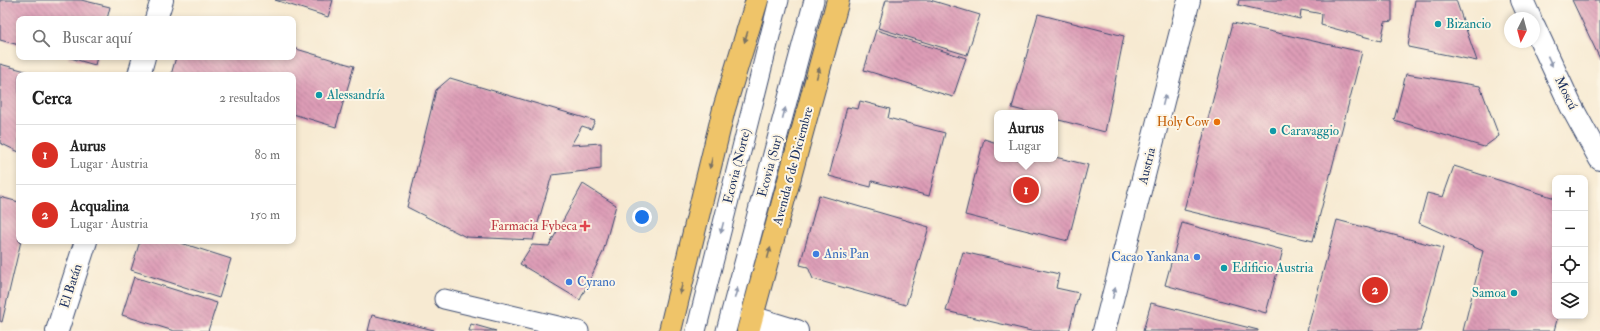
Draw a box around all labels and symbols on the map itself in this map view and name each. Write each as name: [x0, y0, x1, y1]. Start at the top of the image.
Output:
north arrow: [1504, 12, 1540, 48]
place label: Bizancio: [1446, 16, 1491, 32]
marker: Bizancio: [1433, 19, 1443, 29]
one-way arrow: [743, 32, 749, 44]
one-way arrow: [1547, 56, 1553, 67]
one-way arrow: [815, 67, 821, 79]
street label: Moscú: [1551, 74, 1581, 112]
place label: Alessandría: [326, 87, 386, 103]
marker: Alessandría: [314, 90, 324, 100]
one-way arrow: [1161, 93, 1167, 106]
street label: Avenida 6 de Diciembre: [769, 104, 817, 228]
one-way arrow: [781, 107, 787, 119]
place label: Holy Cow: [1157, 114, 1210, 131]
marker: Holy Cow: [1212, 117, 1222, 127]
place label: Caravaggio: [1281, 123, 1339, 139]
marker: Caravaggio: [1268, 126, 1278, 136]
street label: Ecovia (Norte): [720, 127, 754, 205]
street label: Ecovia (Sur): [754, 133, 786, 199]
street label: Austria: [1134, 145, 1159, 187]
one-way arrow: [708, 156, 714, 169]
pin: 1: [1013, 175, 1039, 205]
your location: [632, 207, 652, 227]
place label: Farmacia Fybeca: [491, 218, 578, 235]
marker: Farmacia Fybeca: [580, 221, 590, 231]
one-way arrow: [719, 222, 725, 234]
one-way arrow: [766, 246, 772, 258]
place label: Anis Pan: [823, 246, 869, 262]
marker: Anis Pan: [811, 249, 821, 259]
place label: Cacao Yankana: [1111, 249, 1190, 265]
marker: Cacao Yankana: [1192, 252, 1202, 262]
place label: Edificio Austria: [1232, 260, 1314, 276]
street label: El Batán: [56, 262, 86, 310]
marker: Edificio Austria: [1219, 263, 1229, 273]
place label: Cyrano: [577, 274, 615, 291]
pin: 2: [1362, 275, 1388, 305]
marker: Cyrano: [564, 277, 574, 287]
one-way arrow: [677, 283, 683, 295]
place label: Samoa: [1472, 285, 1507, 301]
one-way arrow: [733, 287, 739, 299]
one-way arrow: [1111, 287, 1117, 299]
marker: Samoa: [1509, 288, 1519, 298]

